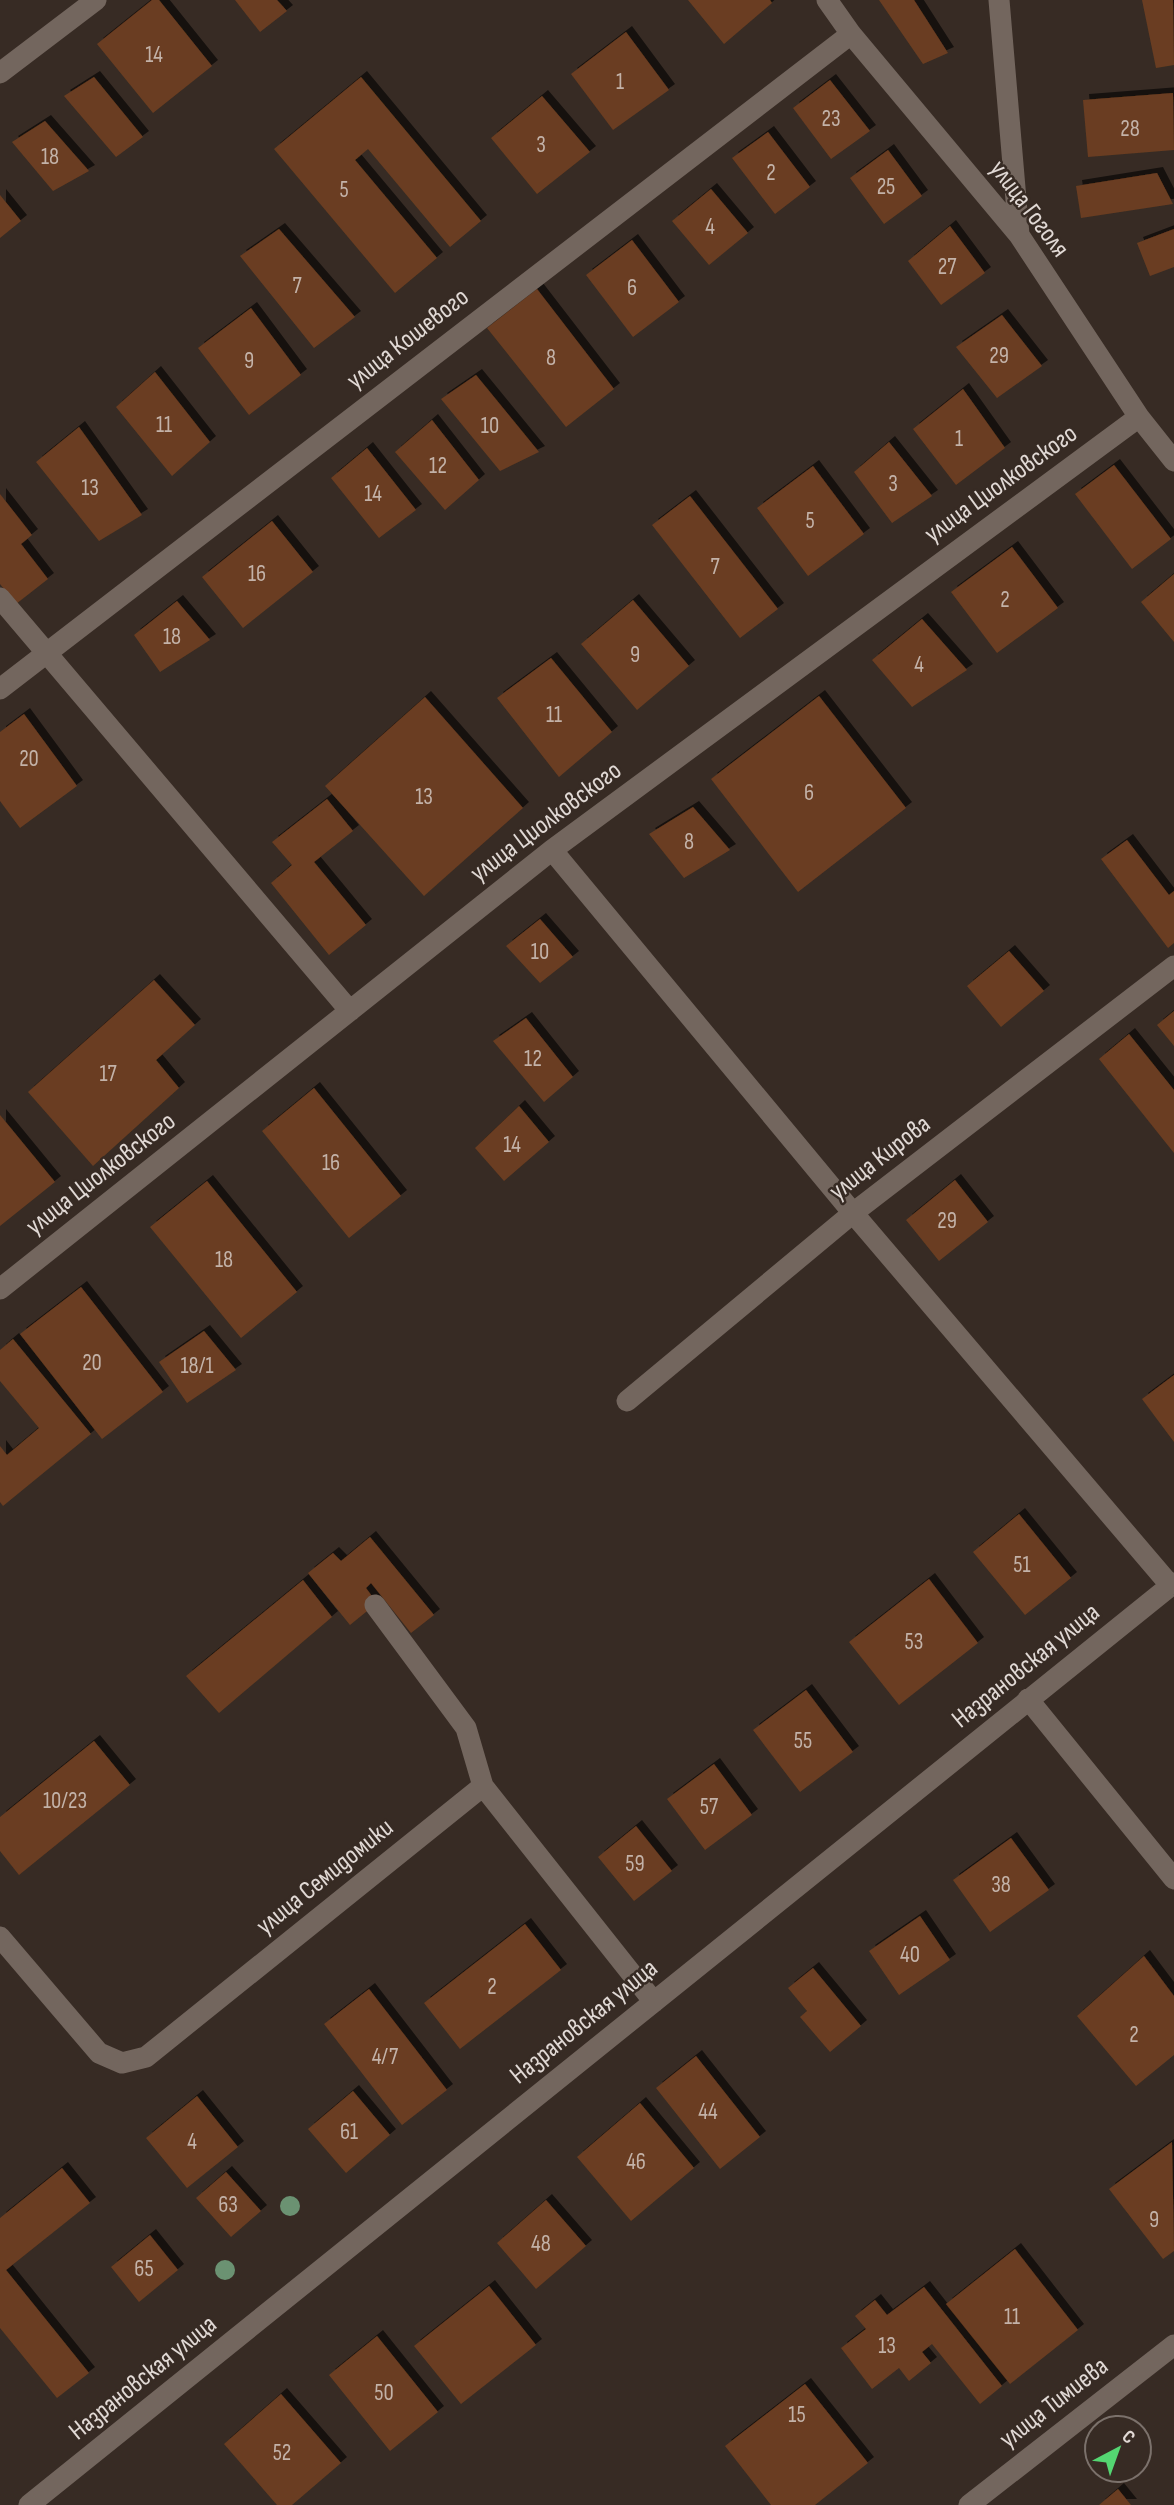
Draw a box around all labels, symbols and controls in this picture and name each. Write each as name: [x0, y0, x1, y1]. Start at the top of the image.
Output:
house number: 14: [145, 41, 163, 69]
house number: 1: [616, 68, 624, 96]
house number: 23: [821, 105, 841, 133]
house number: 28: [1120, 115, 1140, 143]
house number: 3: [536, 131, 546, 159]
house number: 18: [41, 143, 59, 171]
street label: улица Гоголя: [983, 154, 1075, 264]
house number: 2: [766, 159, 776, 187]
house number: 25: [877, 173, 895, 201]
house number: 5: [339, 176, 349, 204]
house number: 4: [705, 213, 715, 241]
house number: 27: [938, 253, 956, 281]
house number: 7: [292, 272, 302, 300]
house number: 6: [627, 274, 637, 302]
street label: улица Кошевого: [341, 282, 475, 396]
house number: 29: [989, 342, 1009, 370]
house number: 8: [546, 344, 556, 372]
house number: 9: [244, 347, 254, 375]
house number: 11: [156, 411, 172, 439]
house number: 10: [481, 412, 499, 440]
street label: улица Циолковского: [919, 418, 1083, 550]
house number: 1: [955, 425, 963, 453]
house number: 12: [429, 452, 447, 480]
house number: 3: [888, 470, 898, 498]
house number: 13: [81, 474, 99, 502]
house number: 14: [364, 480, 382, 508]
house number: 5: [805, 507, 815, 535]
house number: 7: [710, 553, 720, 581]
house number: 16: [248, 560, 266, 588]
house number: 2: [1000, 586, 1010, 614]
house number: 18: [163, 623, 181, 651]
house number: 9: [630, 641, 640, 669]
house number: 4: [914, 651, 924, 679]
house number: 11: [546, 701, 562, 729]
house number: 20: [19, 745, 39, 773]
street label: улица Циолковского: [464, 755, 628, 889]
house number: 6: [804, 779, 814, 807]
house number: 13: [415, 783, 433, 811]
house number: 8: [684, 828, 694, 856]
house number: 10: [531, 938, 549, 966]
house number: 12: [524, 1045, 542, 1073]
house number: 17: [99, 1060, 117, 1088]
street label: улица Циолковского: [20, 1106, 182, 1242]
street label: улица Кирова: [823, 1109, 937, 1207]
house number: 14: [503, 1131, 521, 1159]
house number: 16: [322, 1149, 340, 1177]
house number: 29: [937, 1207, 957, 1235]
house number: 18: [215, 1246, 233, 1274]
house number: 20: [82, 1349, 102, 1377]
house number: 18/1: [181, 1352, 213, 1380]
house number: 51: [1013, 1551, 1031, 1579]
street label: Назрановская улица: [946, 1597, 1106, 1735]
house number: 53: [905, 1628, 923, 1656]
house number: 55: [794, 1727, 812, 1755]
house number: 10/23: [43, 1787, 87, 1815]
house number: 57: [700, 1793, 718, 1821]
street label: улица Семидомики: [250, 1812, 400, 1942]
house number: 59: [625, 1850, 645, 1878]
house number: 38: [991, 1871, 1011, 1899]
house number: 40: [900, 1941, 920, 1969]
street label: Назрановская улица: [504, 1953, 664, 2091]
house number: 2: [487, 1973, 497, 2001]
house number: 2: [1129, 2021, 1139, 2049]
house number: 4/7: [372, 2043, 398, 2071]
house number: 44: [698, 2098, 718, 2126]
house number: 61: [340, 2118, 358, 2146]
house number: 4: [187, 2128, 197, 2156]
house number: 46: [626, 2148, 646, 2176]
house number: 63: [218, 2191, 238, 2219]
house number: 9: [1149, 2206, 1159, 2234]
house number: 48: [531, 2230, 551, 2258]
house number: 65: [134, 2255, 154, 2283]
house number: 11: [1004, 2303, 1020, 2331]
street label: Назрановская улица: [63, 2309, 223, 2447]
house number: 13: [878, 2332, 896, 2360]
street label: улица Тимиева: [994, 2351, 1114, 2455]
house number: 50: [374, 2379, 394, 2407]
house number: 15: [788, 2401, 806, 2429]
north arrow: [1083, 2414, 1153, 2484]
text: С: [1117, 2425, 1140, 2449]
house number: 52: [273, 2439, 291, 2467]

